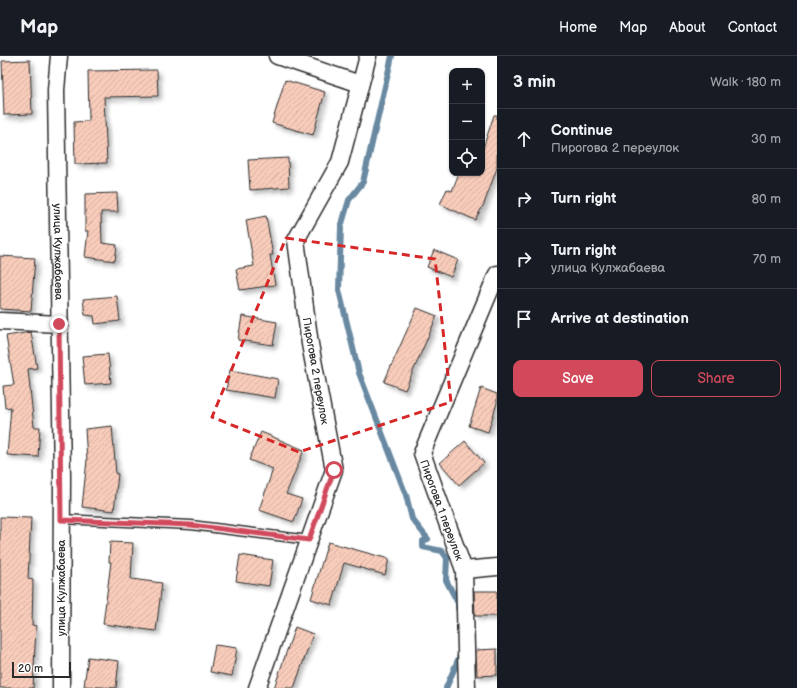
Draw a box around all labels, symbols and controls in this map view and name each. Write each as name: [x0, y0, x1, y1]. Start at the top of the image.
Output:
text: Map: [20, 16, 58, 39]
text: Home: [559, 19, 597, 36]
text: Map: [619, 19, 647, 36]
text: About: [669, 19, 706, 36]
text: Contact: [728, 19, 777, 36]
map controls: [449, 68, 485, 176]
button: +: [449, 68, 485, 104]
text: 3 min: [513, 72, 556, 92]
text: Walk · 180 m: [710, 74, 781, 90]
button: −: [449, 104, 485, 140]
text: Continue: [551, 121, 613, 140]
icon: ahead: [513, 128, 535, 150]
text: 30 m: [751, 131, 781, 147]
button: locate: [449, 140, 485, 176]
text: Пирогова 2 переулок: [551, 140, 679, 156]
icon: right: [513, 188, 535, 210]
text: Turn right: [551, 189, 616, 208]
text: 80 m: [752, 191, 781, 207]
street label: улица Кулжабаева: [51, 203, 65, 301]
text: Turn right: [551, 241, 616, 260]
icon: right: [513, 248, 535, 270]
text: 70 m: [753, 251, 781, 267]
text: улица Кулжабаева: [551, 260, 665, 276]
icon: arrive: [513, 308, 535, 330]
text: Arrive at destination: [551, 309, 689, 328]
route end: [50, 315, 68, 333]
street label: Пирогова 2 переулок: [300, 317, 331, 426]
button: Save: [513, 360, 643, 397]
button: Share: [651, 360, 781, 397]
street label: Пирогова 1 переулок: [417, 458, 466, 562]
route start: [325, 461, 343, 479]
street label: улица Кулжабаева: [55, 539, 68, 636]
scale bar: [12, 660, 71, 679]
text: 20 m: [18, 662, 43, 675]

